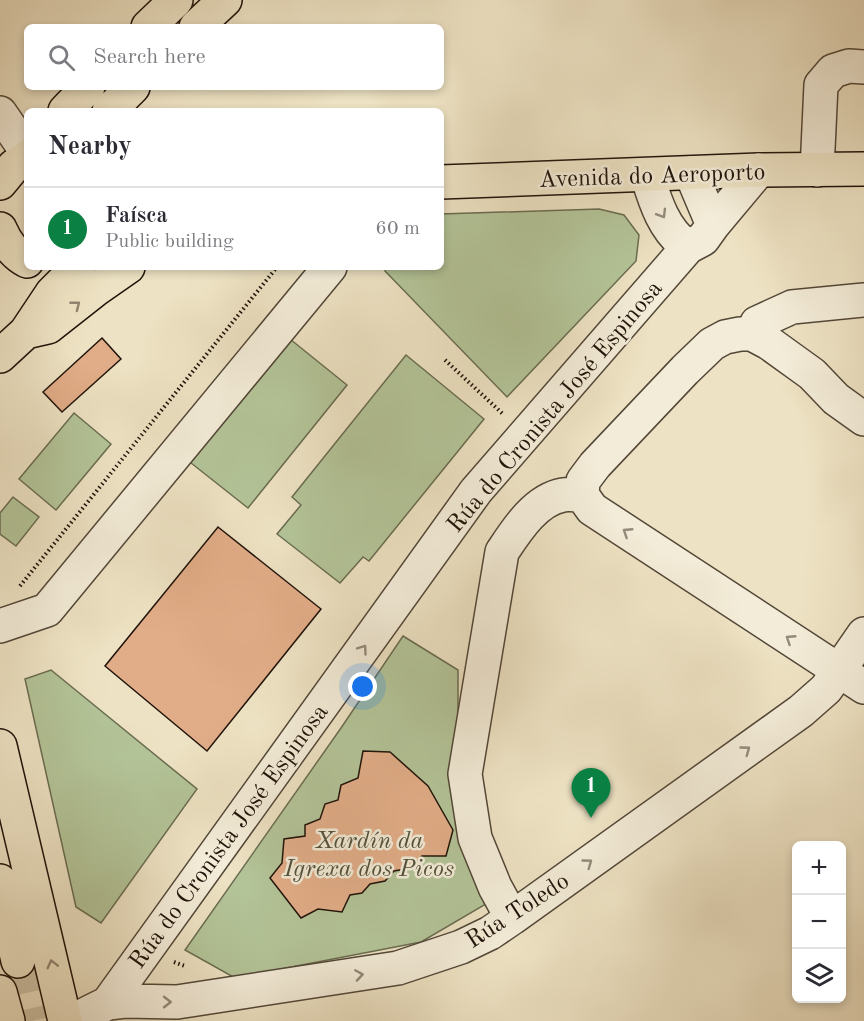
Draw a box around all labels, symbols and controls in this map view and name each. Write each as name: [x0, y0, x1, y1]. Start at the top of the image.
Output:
search box: [24, 24, 444, 90]
icon: search: [45, 41, 78, 74]
text: Search here: [93, 46, 206, 68]
text: Nearby: [48, 134, 132, 160]
street label: Avenida do Aeroporto: [538, 161, 766, 193]
text: Faísca: [105, 205, 168, 227]
one-way arrow: [655, 208, 666, 218]
text: 1: [62, 219, 73, 239]
text: 60 m: [375, 219, 420, 239]
text: Public building: [105, 232, 234, 252]
street label: Rúa do Cronista José Espinosa: [443, 277, 668, 538]
one-way arrow: [69, 301, 80, 312]
one-way arrow: [623, 528, 633, 540]
one-way arrow: [786, 635, 797, 646]
one-way arrow: [356, 644, 367, 655]
your location: [348, 672, 377, 701]
street label: Rúa do Cronista José Espinosa: [126, 700, 334, 974]
one-way arrow: [740, 746, 751, 757]
pin: 1: [572, 768, 610, 818]
park label: Xardín da Igrexa dos Picos: [283, 830, 454, 882]
map controls: [792, 841, 846, 1003]
button: +: [792, 841, 846, 895]
one-way arrow: [581, 860, 592, 871]
street label: Rúa Toledo: [462, 869, 574, 954]
button: −: [792, 895, 846, 949]
button: layers: [792, 949, 846, 1003]
one-way arrow: [47, 959, 60, 969]
one-way arrow: [355, 969, 364, 981]
one-way arrow: [162, 996, 171, 1008]

